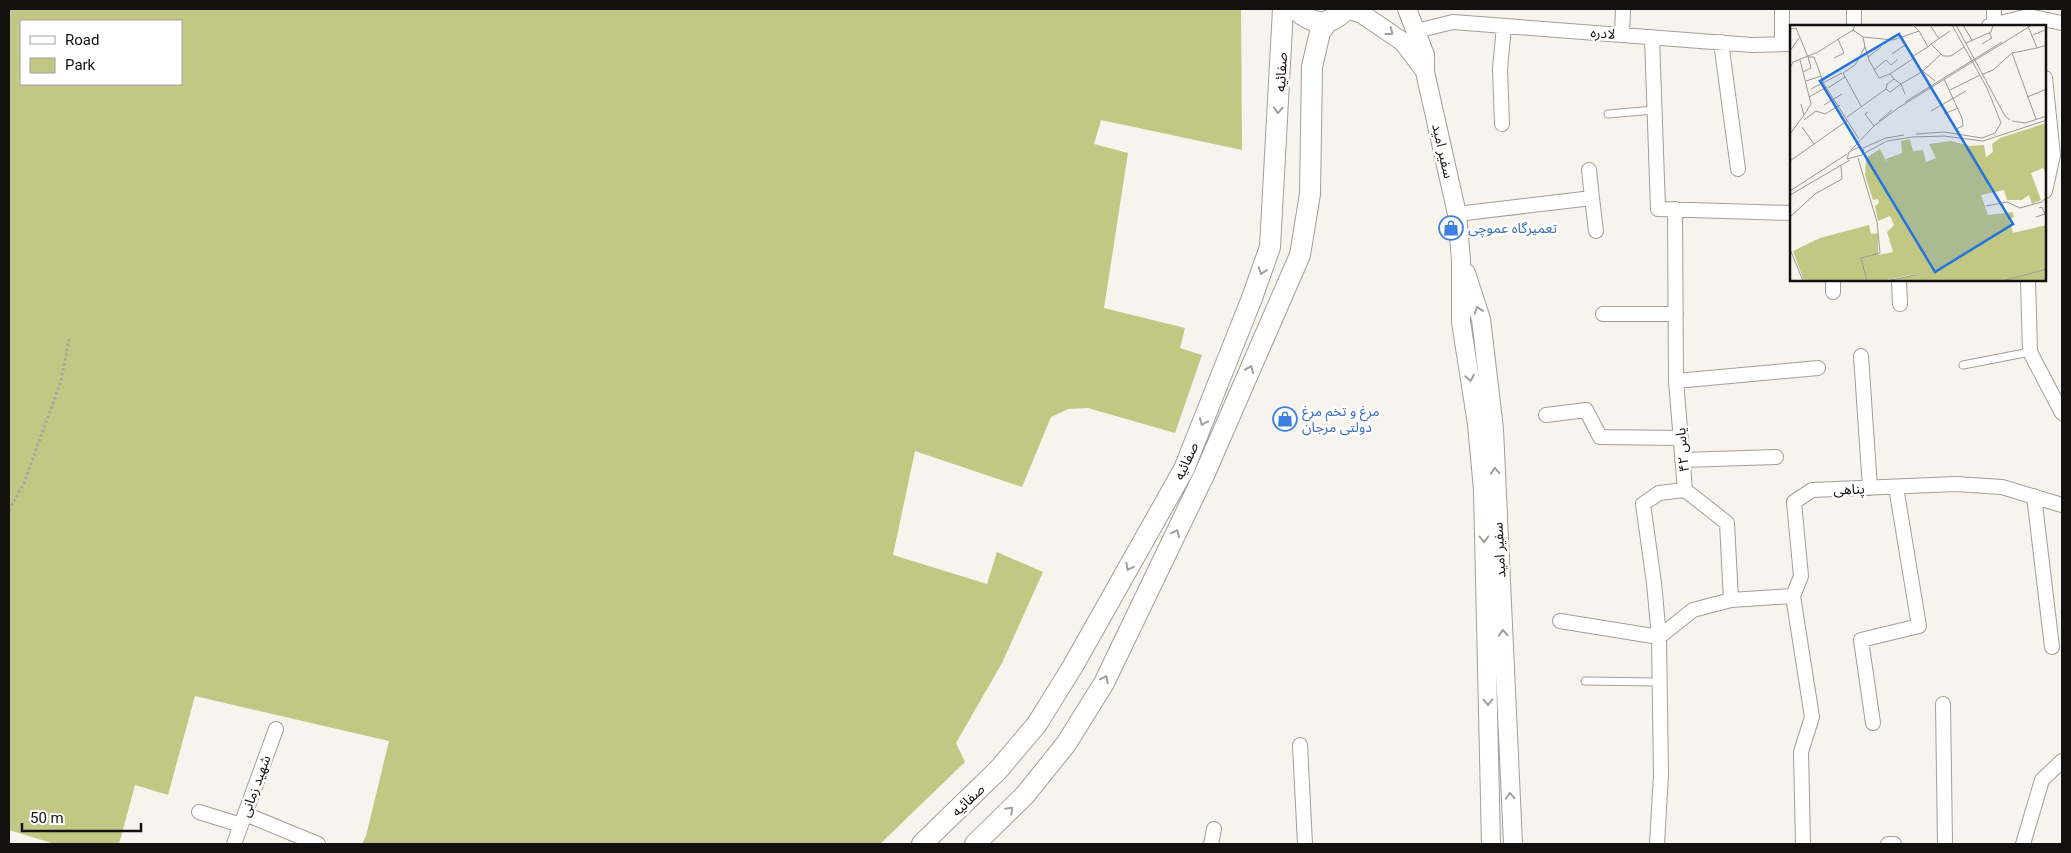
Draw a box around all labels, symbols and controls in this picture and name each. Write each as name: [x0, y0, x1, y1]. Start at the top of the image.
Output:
legend: [20, 20, 182, 85]
street label: لادره: [1590, 24, 1616, 43]
inset map: [1790, 25, 2046, 281]
one-way arrow: [1384, 26, 1394, 35]
text: Road: [65, 31, 99, 49]
street label: صفائیه: [1272, 52, 1290, 92]
text: Park: [65, 56, 96, 74]
one-way arrow: [1273, 106, 1284, 114]
street label: سفیر امید: [1428, 122, 1457, 180]
shop icon: تعمیرگاه عموچی: [1438, 215, 1464, 241]
place label: تعمیرگاه عموچی: [1468, 220, 1557, 238]
one-way arrow: [1258, 266, 1268, 274]
one-way arrow: [1474, 306, 1484, 314]
one-way arrow: [1244, 365, 1255, 374]
one-way arrow: [1464, 373, 1474, 382]
place label: مرغ و تخم مرغ دولتی مرجان: [1302, 403, 1380, 436]
shop icon: مرغ و تخم مرغ دولتی مرجان: [1272, 406, 1298, 432]
one-way arrow: [1199, 417, 1209, 426]
street label: یاس ۴۲: [1672, 427, 1693, 473]
street label: صفائیه: [1171, 439, 1202, 482]
one-way arrow: [1490, 467, 1501, 475]
street label: پناهی: [1833, 480, 1865, 500]
street label: سفیر امید: [1490, 522, 1509, 578]
one-way arrow: [1170, 529, 1180, 538]
one-way arrow: [1479, 536, 1489, 544]
one-way arrow: [1126, 561, 1136, 570]
one-way arrow: [1498, 629, 1508, 636]
one-way arrow: [1099, 675, 1110, 684]
one-way arrow: [1482, 698, 1493, 706]
street label: شهید زمانی: [236, 753, 274, 819]
street label: صفائیه: [948, 780, 988, 820]
one-way arrow: [1505, 791, 1516, 799]
scale bar: [22, 800, 141, 832]
one-way arrow: [1004, 806, 1013, 815]
text: 50 m: [30, 809, 64, 827]

